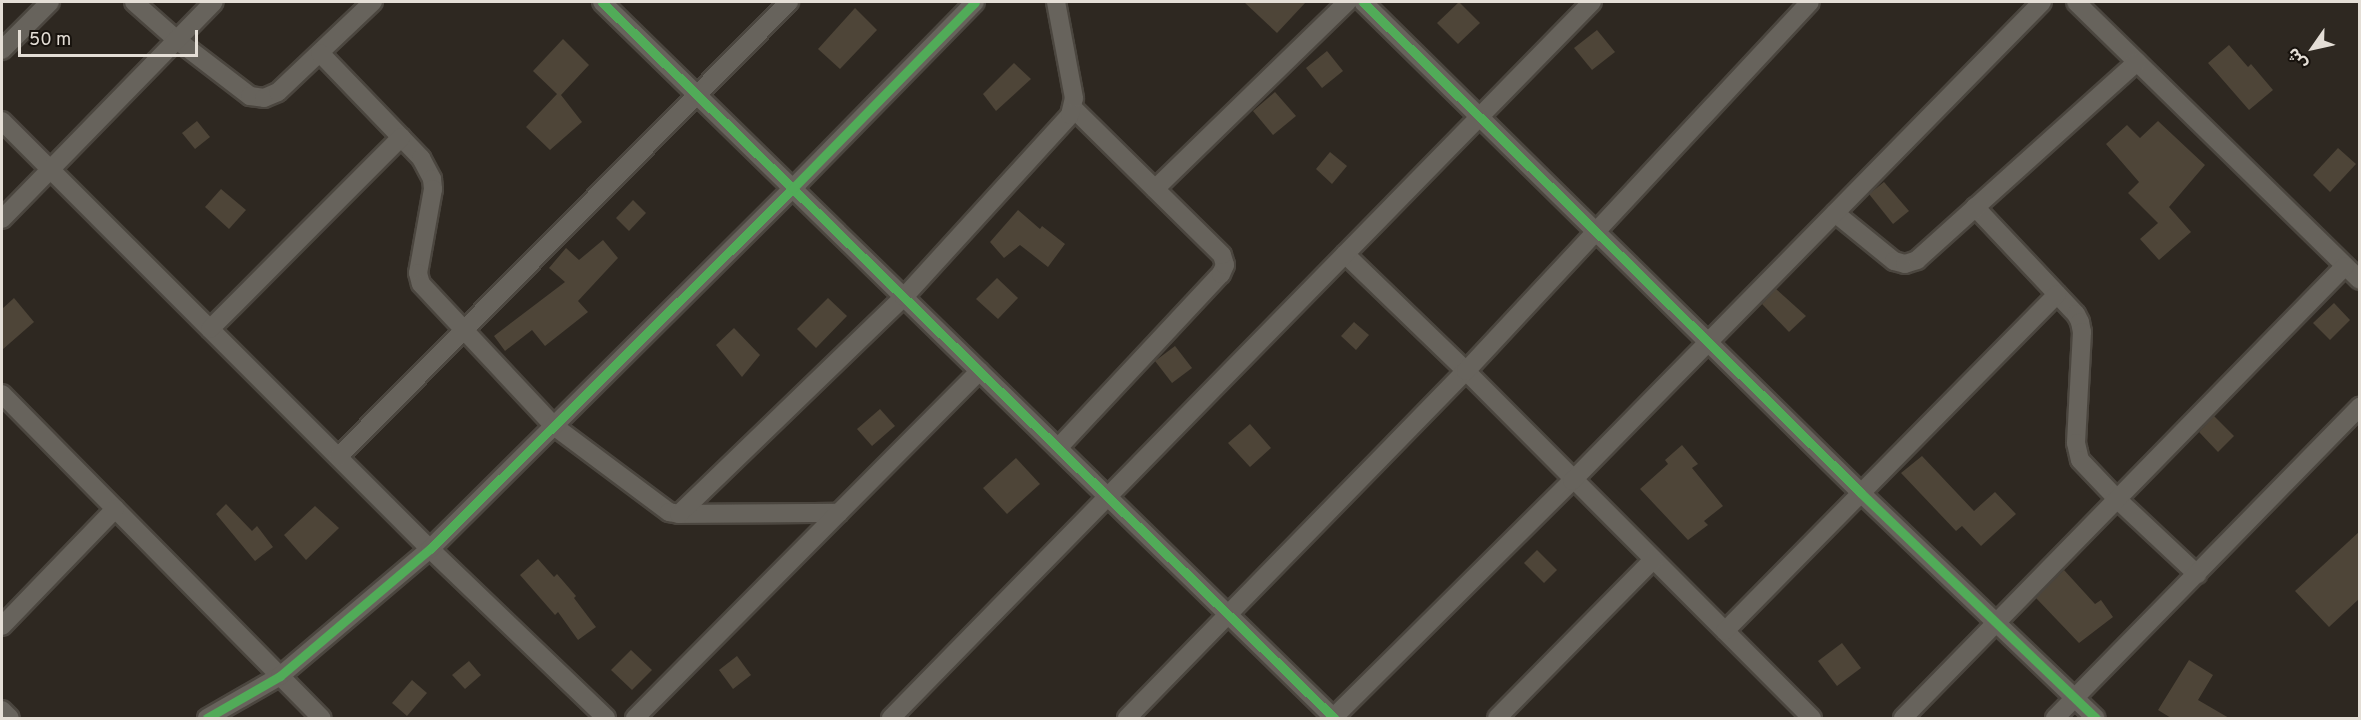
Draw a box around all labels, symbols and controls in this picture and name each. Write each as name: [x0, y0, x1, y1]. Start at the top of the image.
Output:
scale bar: [21, 18, 201, 56]
north arrow: [2283, 18, 2343, 78]
text: 50 m: [29, 29, 71, 52]
text: ش: [2284, 43, 2313, 73]

